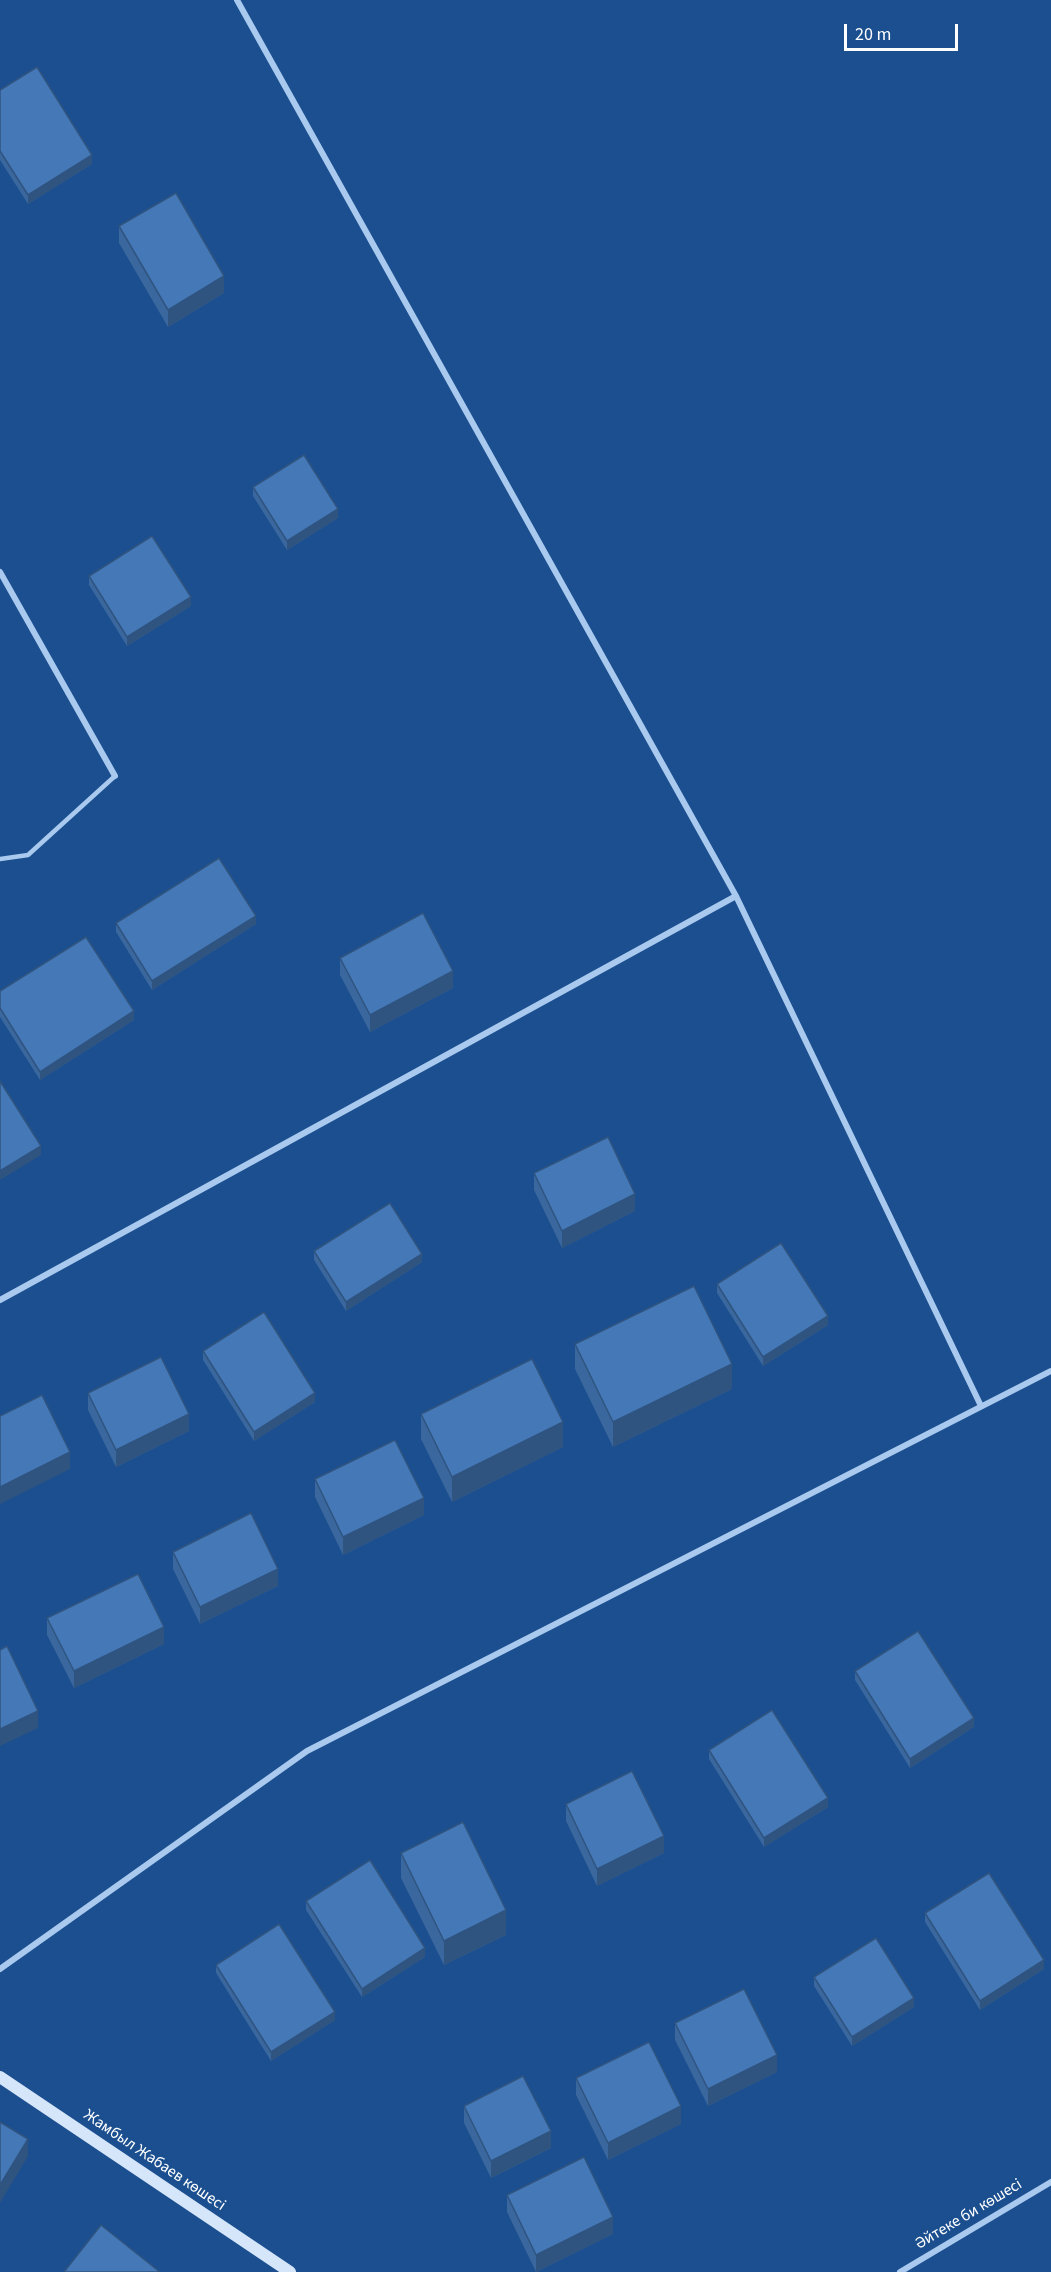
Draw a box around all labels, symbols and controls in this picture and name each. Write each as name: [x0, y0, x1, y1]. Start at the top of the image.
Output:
scale bar: [847, 12, 961, 50]
text: 20 m: [855, 22, 891, 47]
street label: Жамбыл Жабаев көшесі: [79, 2106, 229, 2216]
street label: Әйтеке би көшесі: [912, 2175, 1026, 2255]

